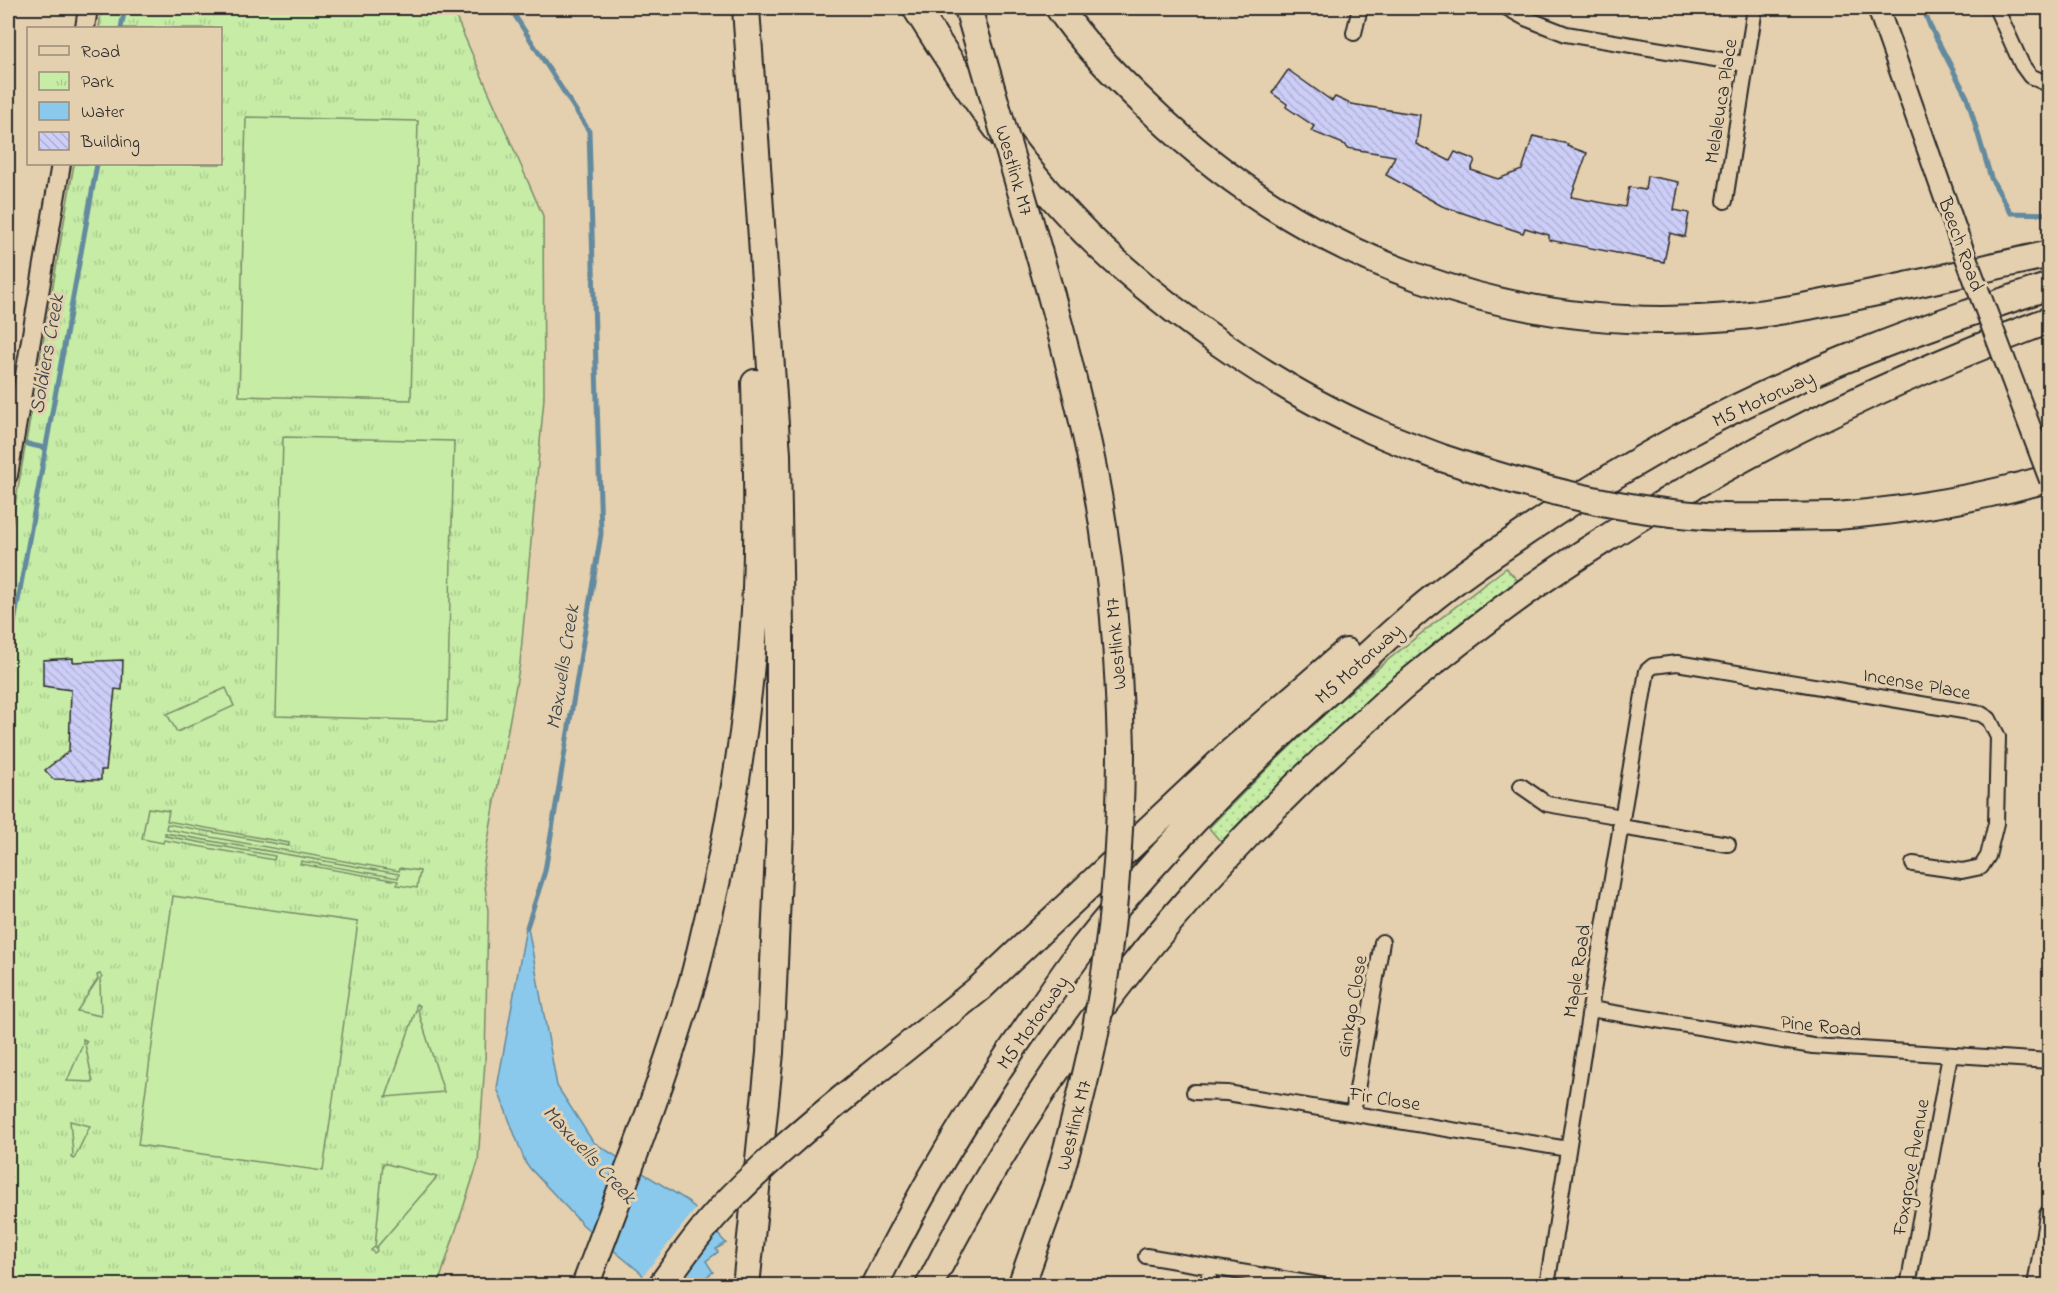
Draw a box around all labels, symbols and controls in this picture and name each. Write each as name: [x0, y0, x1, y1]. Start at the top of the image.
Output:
legend: [27, 27, 222, 165]
street label: Melaleuca Place: [1698, 37, 1747, 166]
text: Road: [81, 40, 120, 66]
text: Park: [81, 70, 114, 96]
text: Water: [81, 100, 125, 126]
street label: Westlink M7: [986, 122, 1039, 219]
text: Building: [80, 130, 140, 157]
street label: Beech Road: [1929, 193, 1990, 296]
water label: Soldiers Creek: [23, 291, 73, 416]
street label: M5 Motorway: [1708, 364, 1820, 437]
street label: Westlink M7: [1099, 597, 1136, 691]
water label: Maxwells Creek: [539, 602, 589, 732]
street label: M5 Motorway: [1309, 617, 1410, 712]
street label: Incense Place: [1860, 662, 1973, 709]
street label: Maple Road: [1557, 923, 1600, 1020]
street label: Ginkgo Close: [1330, 953, 1378, 1060]
street label: M5 Motorway: [991, 970, 1077, 1077]
street label: Pine Road: [1779, 1009, 1863, 1046]
street label: Westlink M7: [1050, 1077, 1101, 1174]
street label: Fir Close: [1346, 1080, 1422, 1120]
street label: Foxgrove Avenue: [1886, 1097, 1940, 1239]
water label: Maxwells Creek: [535, 1099, 643, 1212]

